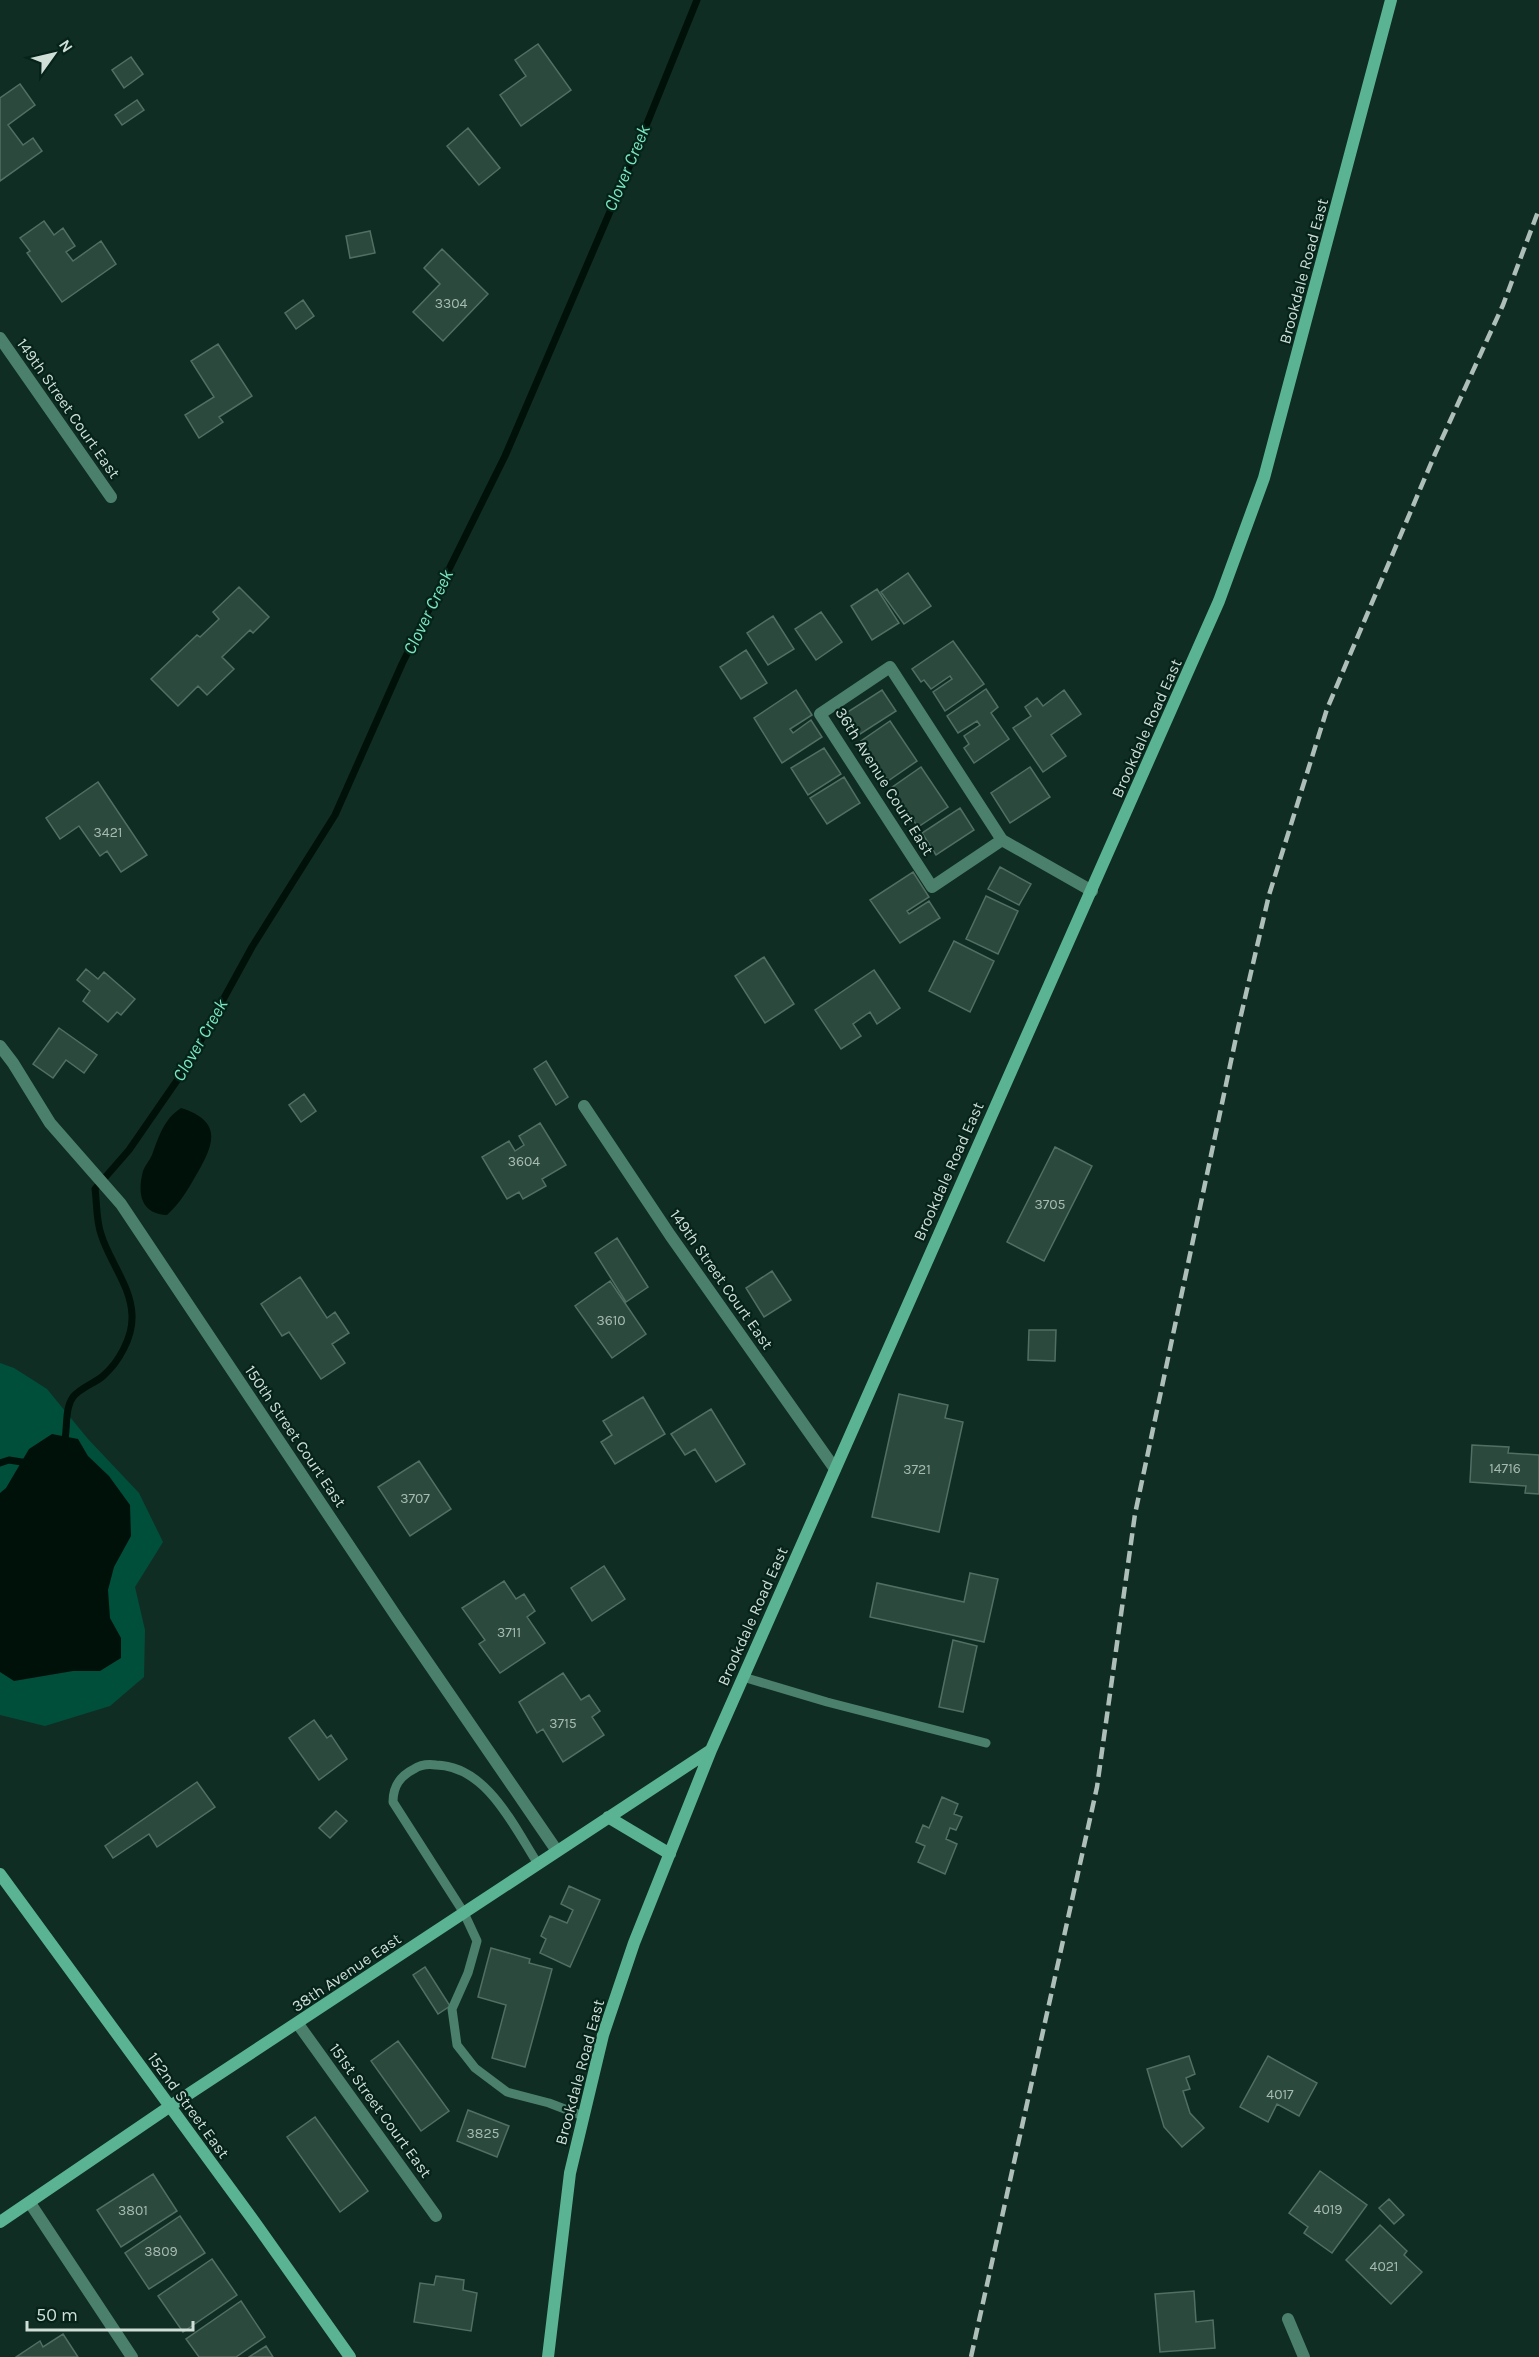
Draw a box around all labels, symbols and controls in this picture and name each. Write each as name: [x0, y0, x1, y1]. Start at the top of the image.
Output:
north arrow: [24, 24, 84, 84]
text: N: [55, 36, 77, 56]
water label: Clover Creek: [599, 121, 655, 215]
street label: Brookdale Road East: [1275, 196, 1332, 346]
house number: 3304: [435, 295, 468, 312]
street label: 149th Street Court East: [13, 335, 124, 482]
water label: Clover Creek: [398, 565, 458, 658]
street label: Brookdale Road East: [1107, 656, 1186, 801]
street label: 36th Avenue Court East: [831, 704, 938, 859]
house number: 3421: [94, 824, 122, 841]
water label: Clover Creek: [168, 994, 233, 1085]
street label: Brookdale Road East: [909, 1099, 988, 1244]
house number: 3604: [508, 1153, 540, 1170]
house number: 3705: [1034, 1196, 1066, 1213]
street label: 149th Street Court East: [666, 1206, 777, 1353]
house number: 3610: [596, 1312, 626, 1329]
street label: 150th Street Court East: [241, 1362, 350, 1511]
house number: 14716: [1489, 1460, 1521, 1477]
house number: 3721: [903, 1461, 931, 1478]
house number: 3707: [400, 1490, 430, 1507]
street label: Brookdale Road East: [713, 1544, 792, 1689]
house number: 3711: [497, 1624, 521, 1641]
house number: 3715: [549, 1715, 577, 1732]
street label: 38th Avenue East: [288, 1929, 404, 2016]
street label: Brookdale Road East: [551, 1997, 608, 2147]
street label: 151st Street Court East: [325, 2039, 436, 2181]
street label: 152nd Street East: [144, 2049, 233, 2162]
house number: 4017: [1266, 2086, 1294, 2103]
house number: 3825: [467, 2125, 500, 2142]
house number: 4019: [1314, 2201, 1342, 2218]
house number: 3801: [118, 2202, 148, 2219]
house number: 3809: [144, 2243, 178, 2260]
house number: 4021: [1370, 2258, 1398, 2275]
scale bar: [27, 2294, 194, 2332]
text: 50 m: [36, 2304, 78, 2326]

